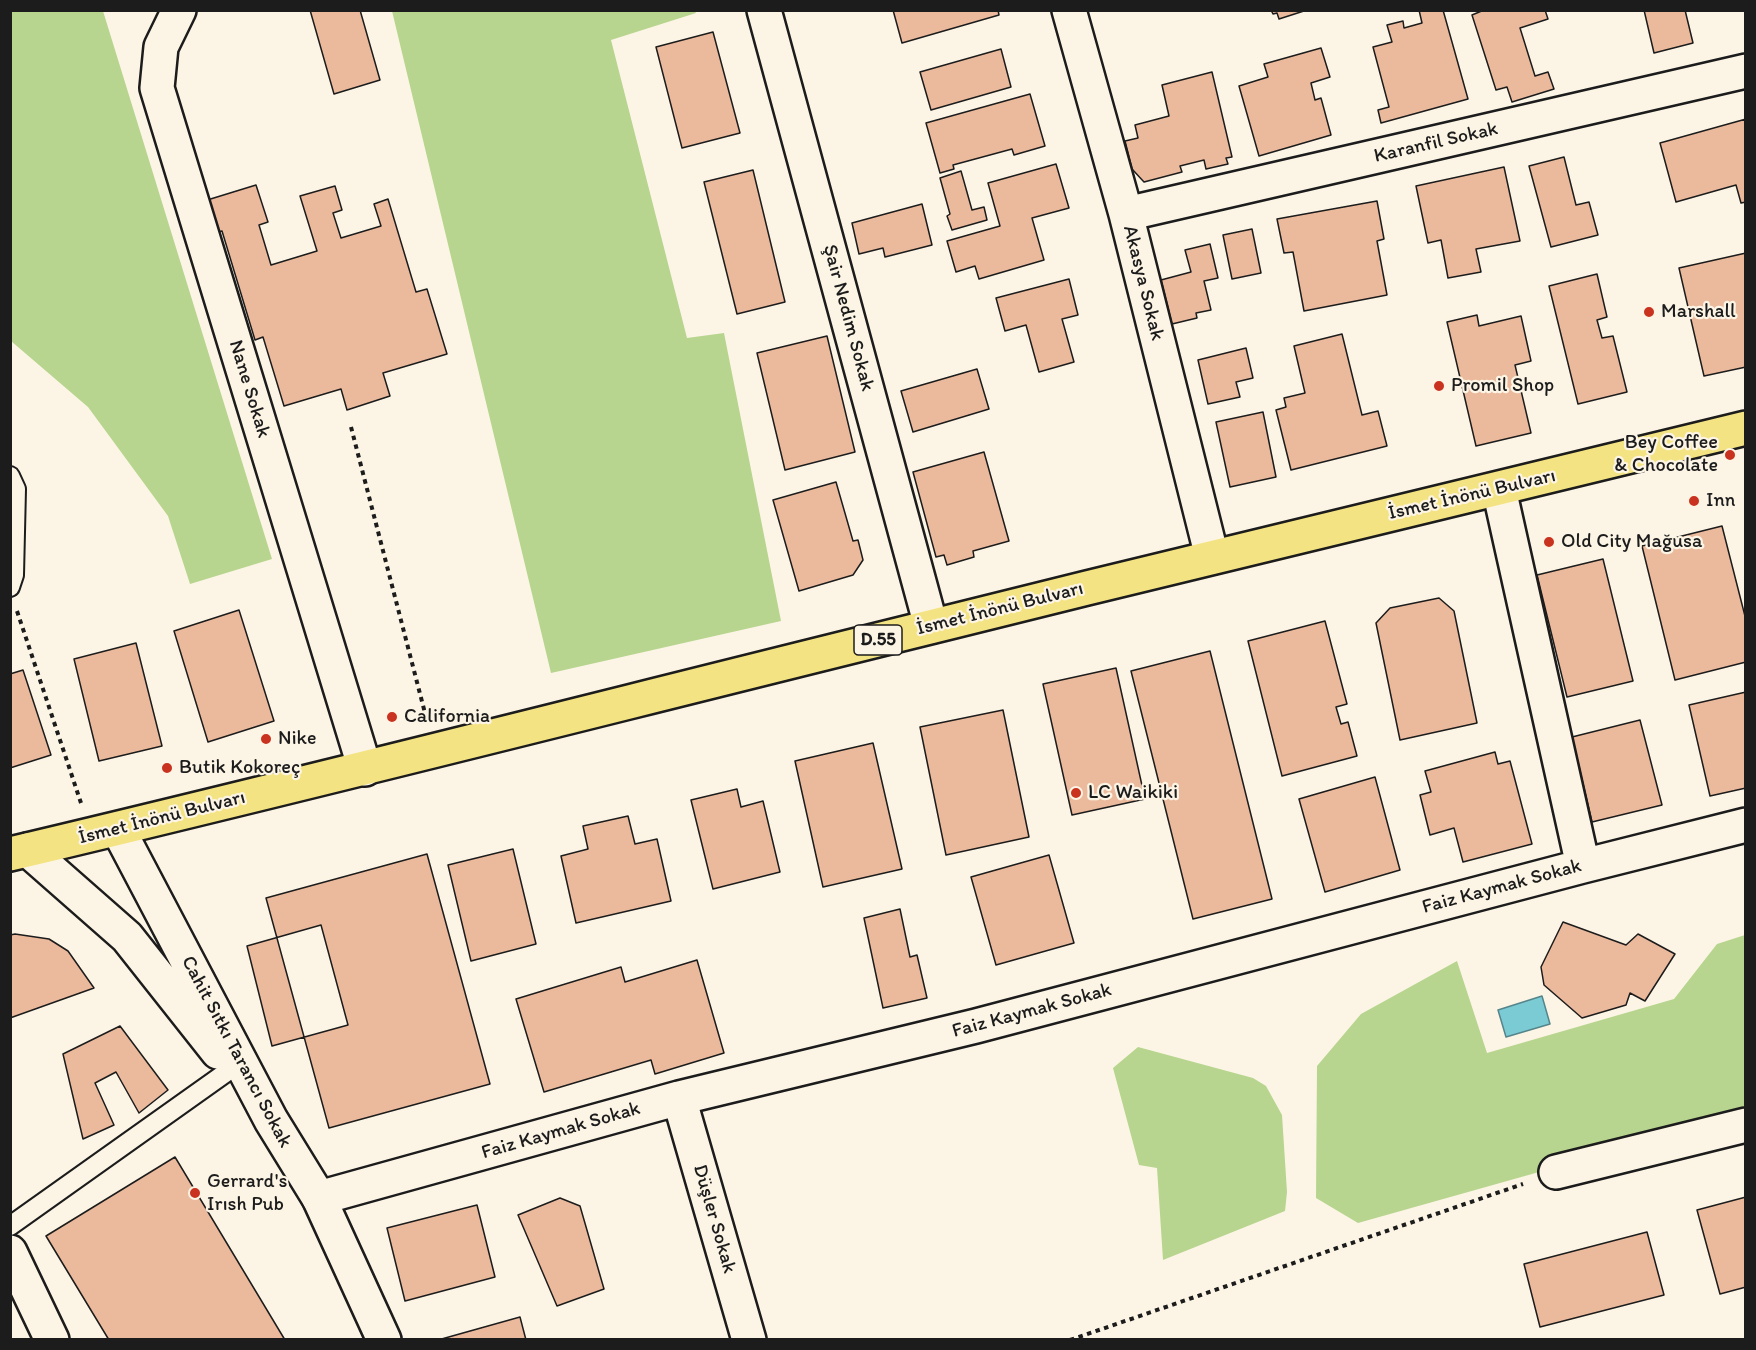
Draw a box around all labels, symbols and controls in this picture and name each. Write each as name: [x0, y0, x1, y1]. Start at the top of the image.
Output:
street label: Karanfil Sokak: [1372, 117, 1500, 169]
street label: Akasya Sokak: [1117, 223, 1169, 343]
street label: Şair Nedim Sokak: [817, 242, 879, 394]
place label: Marshall: [1661, 300, 1736, 324]
marker: Marshall: [1642, 305, 1656, 319]
street label: Nane Sokak: [223, 337, 275, 441]
place label: Promil Shop: [1451, 374, 1554, 398]
marker: Promil Shop: [1432, 379, 1446, 393]
place label: Bey Coffee & Chocolate: [1614, 431, 1718, 478]
marker: Bey Coffee & Chocolate: [1723, 448, 1737, 462]
street label: İsmet İnönü Bulvarı: [1386, 464, 1558, 526]
place label: Inn: [1706, 489, 1735, 513]
marker: Inn: [1687, 494, 1701, 508]
place label: Old City Mağusa: [1561, 530, 1702, 554]
marker: Old City Mağusa: [1542, 535, 1556, 549]
street label: İsmet İnönü Bulvarı: [914, 577, 1086, 641]
road number: D.55: [854, 625, 902, 655]
place label: California: [404, 705, 490, 729]
marker: California: [385, 710, 399, 724]
place label: Nike: [278, 727, 316, 751]
marker: Nike: [259, 732, 273, 746]
place label: Butik Kokoreç: [179, 756, 300, 780]
marker: Butik Kokoreç: [160, 761, 174, 775]
place label: LC Waikiki: [1088, 781, 1178, 805]
street label: İsmet İnönü Bulvarı: [76, 786, 248, 850]
marker: LC Waikiki: [1069, 786, 1083, 800]
street label: Faiz Kaymak Sokak: [1420, 854, 1584, 920]
street label: Cahit Sıtkı Tarancı Sokak: [175, 952, 297, 1152]
street label: Faiz Kaymak Sokak: [950, 978, 1114, 1044]
street label: Faiz Kaymak Sokak: [479, 1097, 643, 1165]
street label: Düşler Sokak: [687, 1162, 741, 1276]
place label: Gerrard's Irısh Pub: [207, 1170, 287, 1217]
marker: Gerrard's Irısh Pub: [188, 1186, 202, 1200]

